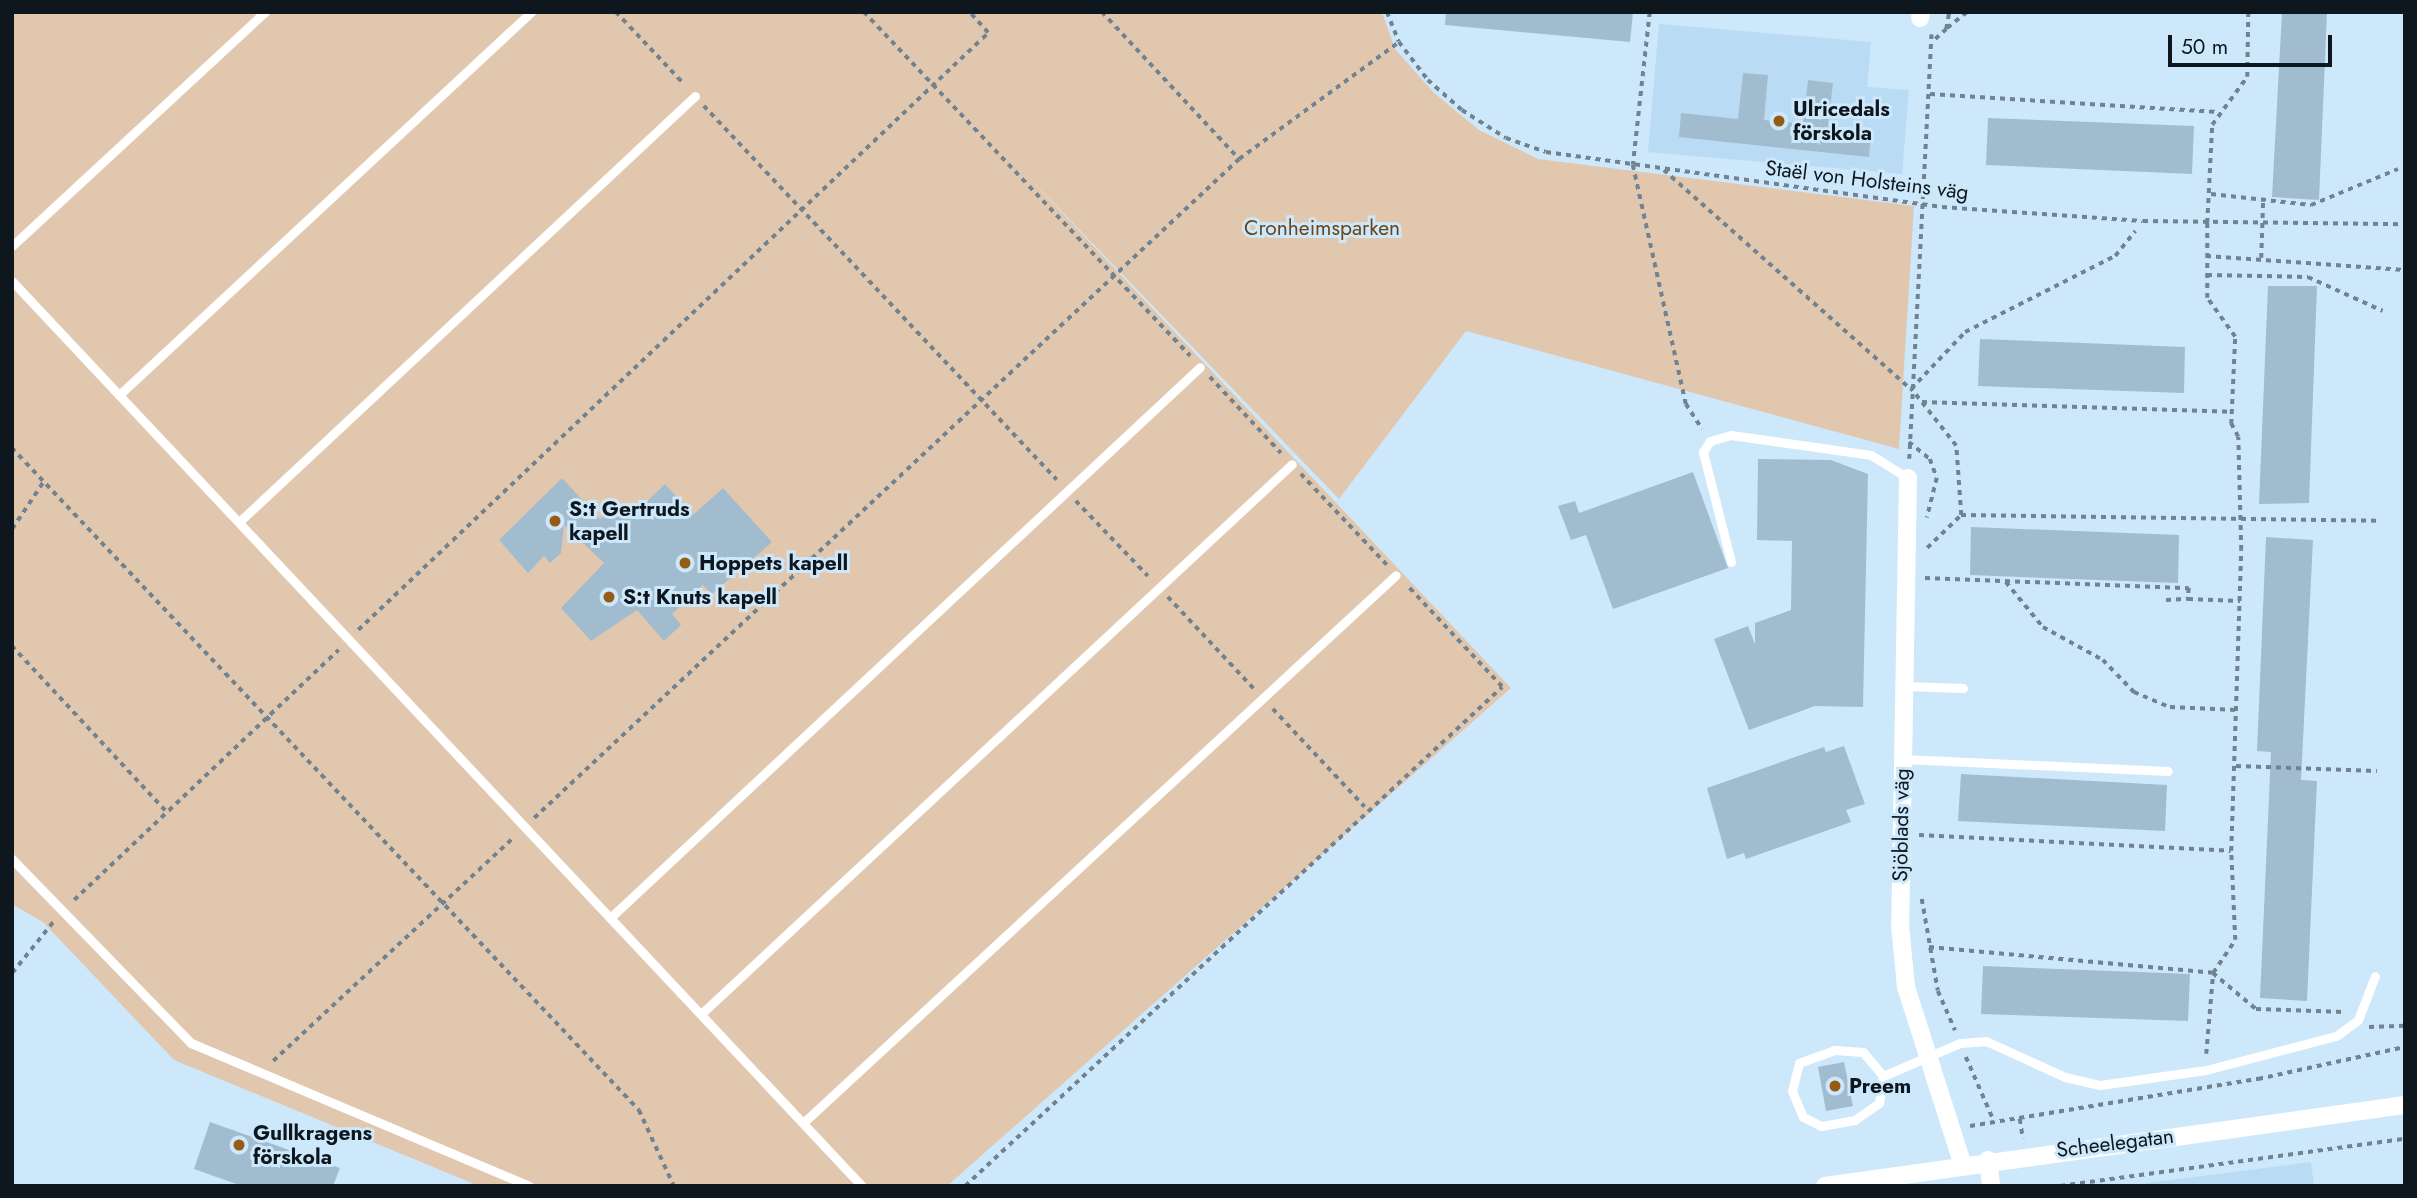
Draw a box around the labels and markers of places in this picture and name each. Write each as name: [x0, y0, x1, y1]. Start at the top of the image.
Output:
place label: Ulricedals förskola: [1793, 96, 1890, 146]
marker: Ulricedals förskola: [1771, 113, 1787, 129]
place label: S:t Gertruds kapell: [569, 496, 690, 546]
marker: S:t Gertruds kapell: [547, 513, 563, 529]
place label: Hoppets kapell: [699, 550, 848, 576]
marker: Hoppets kapell: [677, 555, 693, 571]
place label: S:t Knuts kapell: [623, 584, 777, 610]
marker: S:t Knuts kapell: [601, 589, 617, 605]
place label: Preem: [1849, 1073, 1911, 1099]
marker: Preem: [1827, 1078, 1843, 1094]
place label: Gullkragens förskola: [253, 1120, 372, 1170]
marker: Gullkragens förskola: [231, 1137, 247, 1153]

